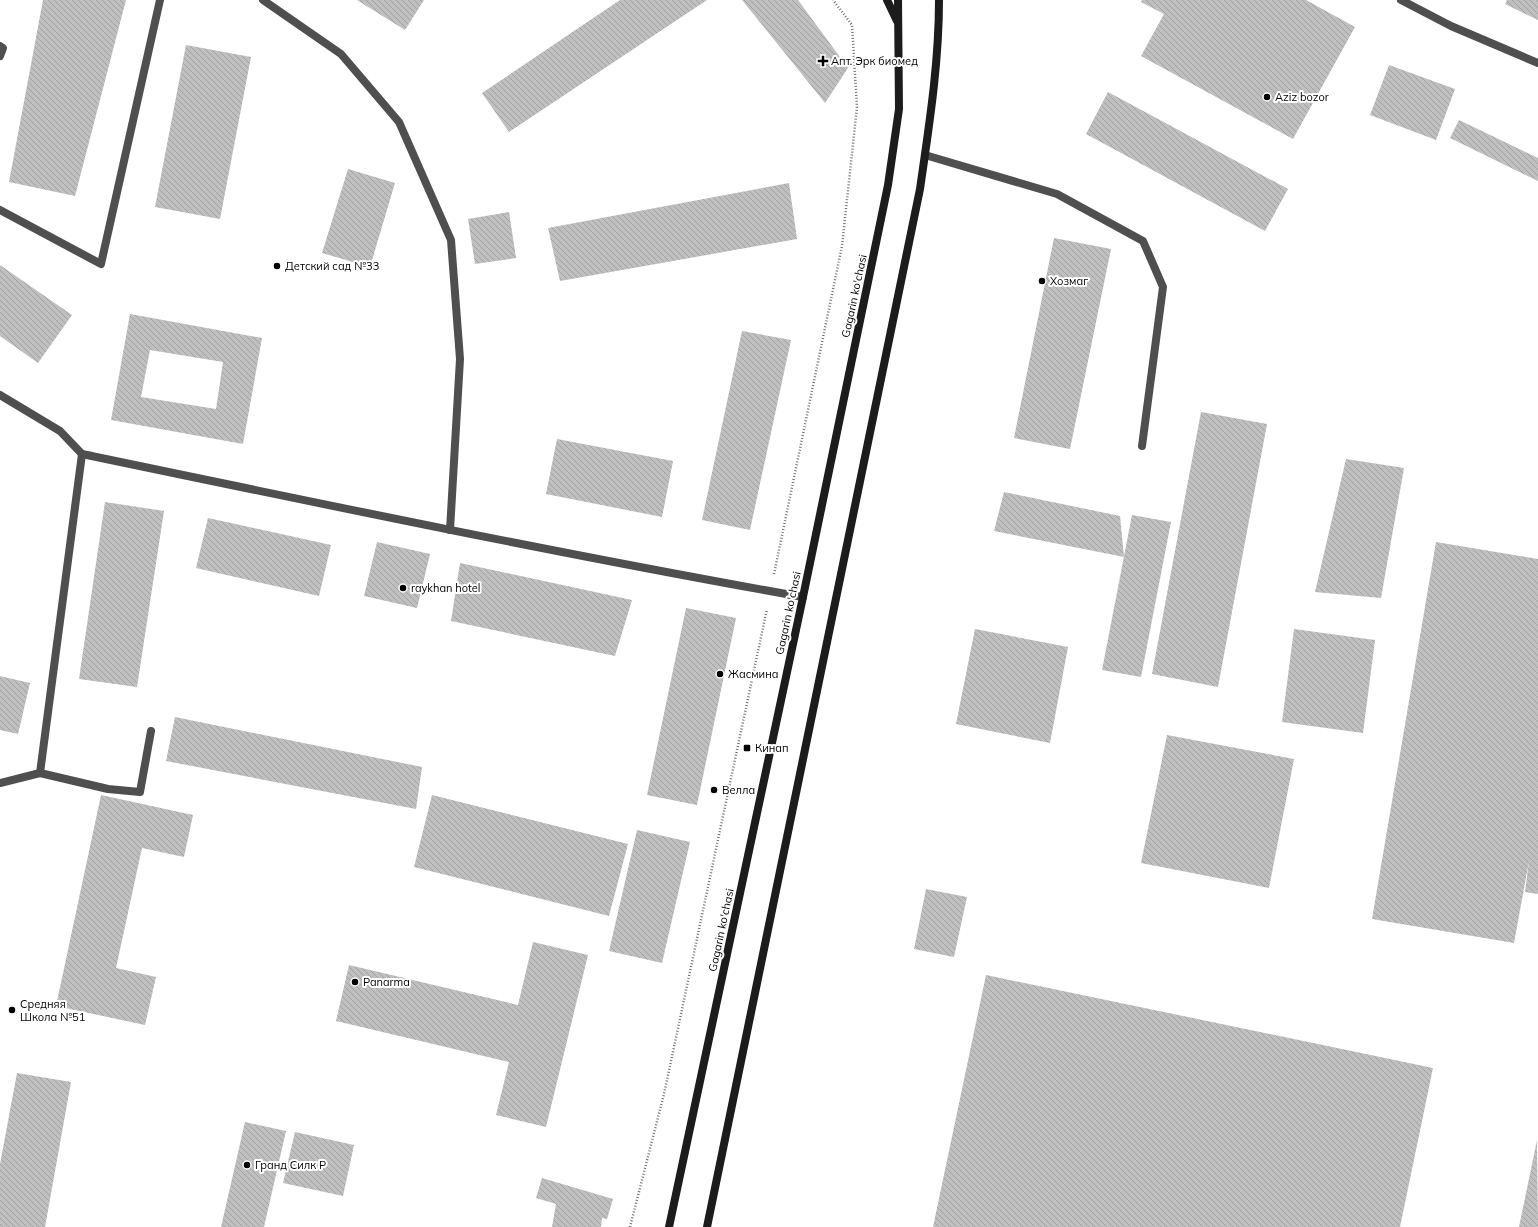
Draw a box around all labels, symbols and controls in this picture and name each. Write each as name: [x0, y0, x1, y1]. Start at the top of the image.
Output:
place label: Апт. Эрк биомед: [831, 54, 918, 68]
marker: Апт. Эрк биомед: [818, 56, 828, 66]
place label: Aziz bozor: [1275, 90, 1329, 104]
marker: Aziz bozor: [1262, 92, 1272, 102]
street label: Gagarin ko'chasi: [838, 253, 870, 339]
place label: Детский сад №33: [285, 259, 379, 273]
marker: Детский сад №33: [272, 261, 282, 271]
place label: Хозмаг: [1050, 274, 1088, 288]
marker: Хозмаг: [1037, 276, 1047, 286]
street label: Gagarin ko'chasi: [772, 570, 804, 656]
place label: raykhan hotel: [411, 581, 480, 595]
marker: raykhan hotel: [398, 583, 408, 593]
place label: Жасмина: [728, 667, 778, 681]
marker: Жасмина: [715, 669, 725, 679]
place label: Кинап: [755, 741, 789, 755]
marker: Кинап: [742, 743, 752, 753]
place label: Велла: [722, 783, 755, 797]
marker: Велла: [709, 785, 719, 795]
street label: Gagarin ko'chasi: [705, 887, 737, 973]
place label: Panarma: [363, 975, 410, 989]
marker: Panarma: [350, 977, 360, 987]
place label: Средняя Школа №51: [20, 997, 85, 1024]
marker: Средняя Школа №51: [7, 1005, 17, 1015]
place label: Гранд Силк Р: [255, 1158, 326, 1172]
marker: Гранд Силк Р: [242, 1160, 252, 1170]

